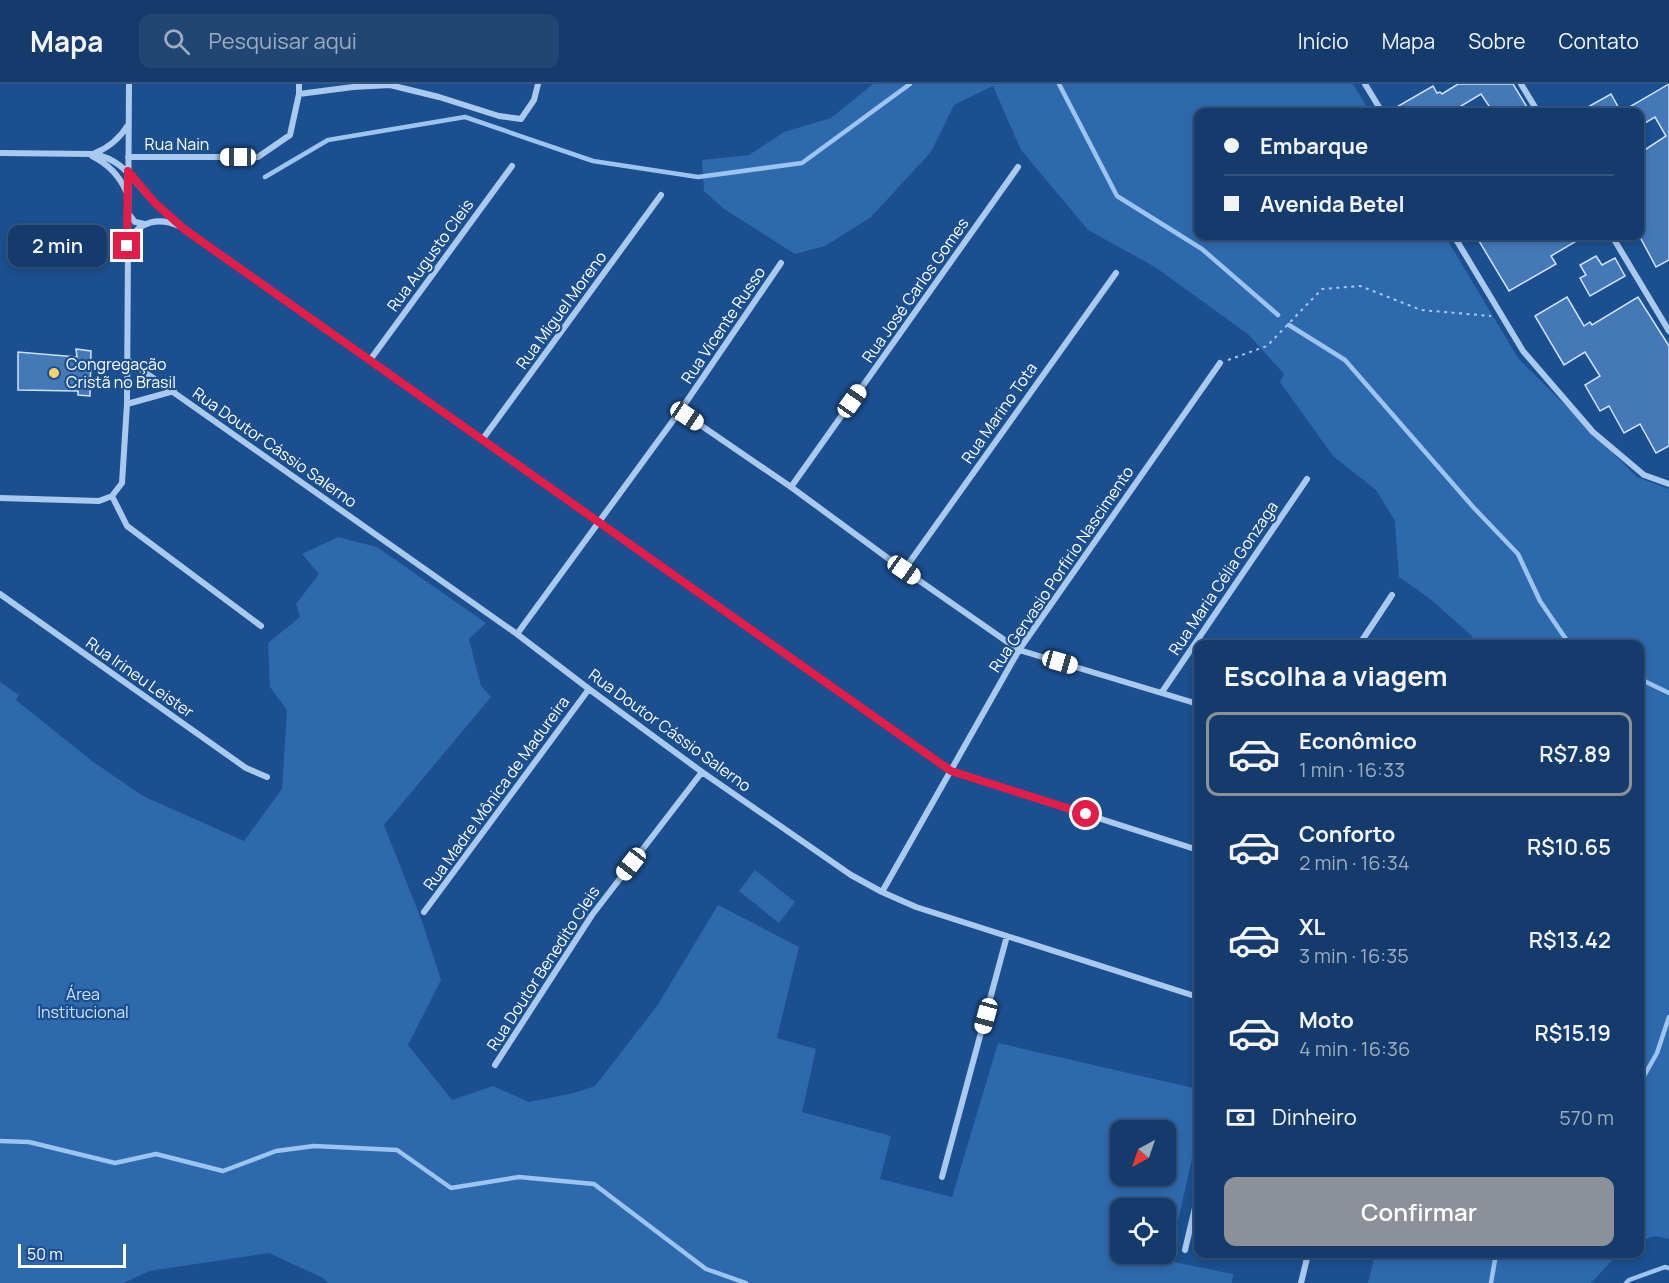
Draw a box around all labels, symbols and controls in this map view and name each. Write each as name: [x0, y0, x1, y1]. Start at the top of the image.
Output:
search box: [139, 14, 559, 68]
text: Mapa: [30, 22, 103, 60]
icon: search: [160, 25, 193, 58]
text: Pesquisar aqui: [208, 26, 357, 56]
text: Início: [1298, 27, 1349, 55]
text: Mapa: [1382, 27, 1435, 55]
text: Sobre: [1468, 27, 1526, 55]
text: Contato: [1559, 27, 1639, 55]
text: Embarque: [1260, 131, 1368, 161]
street label: Rua Nain: [145, 133, 209, 155]
car: [220, 148, 256, 166]
text: Avenida Betel: [1260, 189, 1405, 219]
street label: Rua Augusto Cleis: [382, 194, 478, 316]
street label: Rua José Carlos Gomes: [857, 213, 973, 367]
callout: 2 min: [7, 225, 106, 267]
text: 2 min: [32, 232, 83, 259]
route end: [113, 232, 140, 259]
street label: Rua Miguel Moreno: [511, 247, 611, 373]
street label: Rua Vicente Russo: [676, 262, 770, 388]
place label: Congregação Cristã no Brasil: [66, 353, 176, 393]
street label: Rua Marino Tota: [956, 358, 1042, 468]
marker: Congregação Cristã no Brasil: [47, 366, 61, 380]
car: [834, 381, 870, 421]
street label: Rua Doutor Cássio Salerno: [188, 382, 362, 512]
car: [667, 398, 707, 434]
street label: Rua Gervasio Porfirio Nascimento: [984, 462, 1138, 676]
street label: Rua Maria Célia Gonzaga: [1163, 497, 1283, 659]
car: [884, 552, 924, 588]
street label: Rua Irineu Leister: [82, 631, 199, 723]
car: [1040, 648, 1080, 676]
text: Escolha a viagem: [1224, 657, 1447, 694]
street label: Rua Doutor Cássio Salerno: [584, 664, 756, 796]
street label: Rua Madre Mônica de Madureira: [418, 691, 574, 895]
text: Econômico: [1299, 726, 1417, 756]
icon: car: [1227, 727, 1281, 781]
text: R$7.89: [1539, 739, 1611, 769]
text: 1 min · 16:33: [1299, 756, 1405, 783]
route start: [1072, 800, 1099, 827]
text: Conforto: [1299, 819, 1395, 849]
icon: car: [1227, 820, 1281, 874]
text: R$10.65: [1527, 832, 1611, 862]
car: [613, 844, 649, 884]
text: 2 min · 16:34: [1299, 849, 1409, 876]
street label: Rua Doutor Benedito Cleis: [481, 881, 605, 1055]
text: XL: [1299, 912, 1325, 942]
icon: car: [1227, 913, 1281, 967]
text: R$13.42: [1529, 925, 1611, 955]
text: 3 min · 16:35: [1299, 942, 1409, 969]
park label: Área Institucional: [37, 983, 129, 1023]
car: [973, 996, 999, 1036]
text: Moto: [1299, 1005, 1354, 1035]
icon: car: [1227, 1006, 1281, 1060]
text: R$15.19: [1534, 1018, 1611, 1048]
text: 4 min · 16:36: [1299, 1035, 1411, 1062]
icon: cash: [1224, 1101, 1257, 1134]
text: Dinheiro: [1272, 1102, 1357, 1132]
text: 570 m: [1559, 1104, 1614, 1131]
north arrow: [1110, 1120, 1176, 1186]
map controls: [1110, 1120, 1176, 1264]
button: Confirmar: [1224, 1177, 1614, 1246]
button: locate: [1110, 1198, 1176, 1264]
scale bar: [18, 1241, 126, 1268]
text: 50 m: [27, 1243, 63, 1265]

